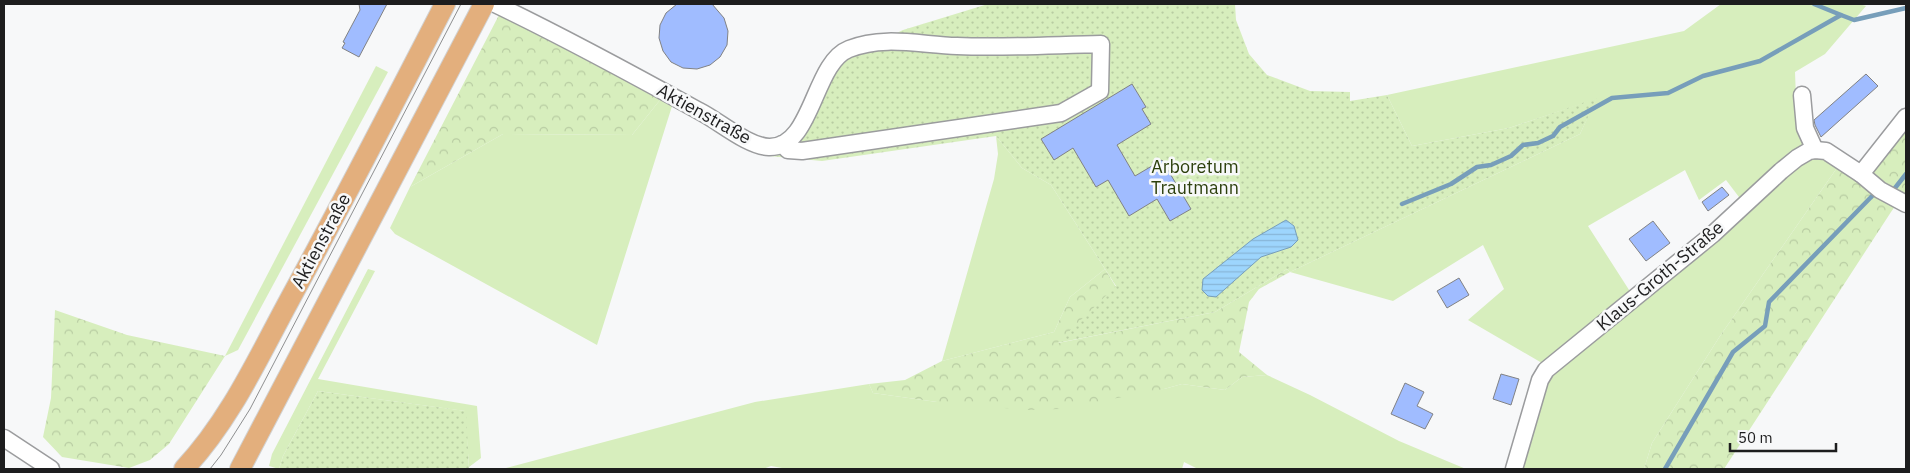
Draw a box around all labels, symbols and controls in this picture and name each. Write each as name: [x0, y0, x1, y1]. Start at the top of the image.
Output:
street label: Aktienstraße: [653, 78, 756, 149]
park label: Arboretum Trautmann: [1151, 155, 1239, 199]
street label: Aktienstraße: [286, 189, 355, 292]
street label: Klaus-Groth-Straße: [1591, 216, 1728, 336]
scale bar: [1730, 420, 1836, 452]
text: 50 m: [1738, 428, 1773, 447]

